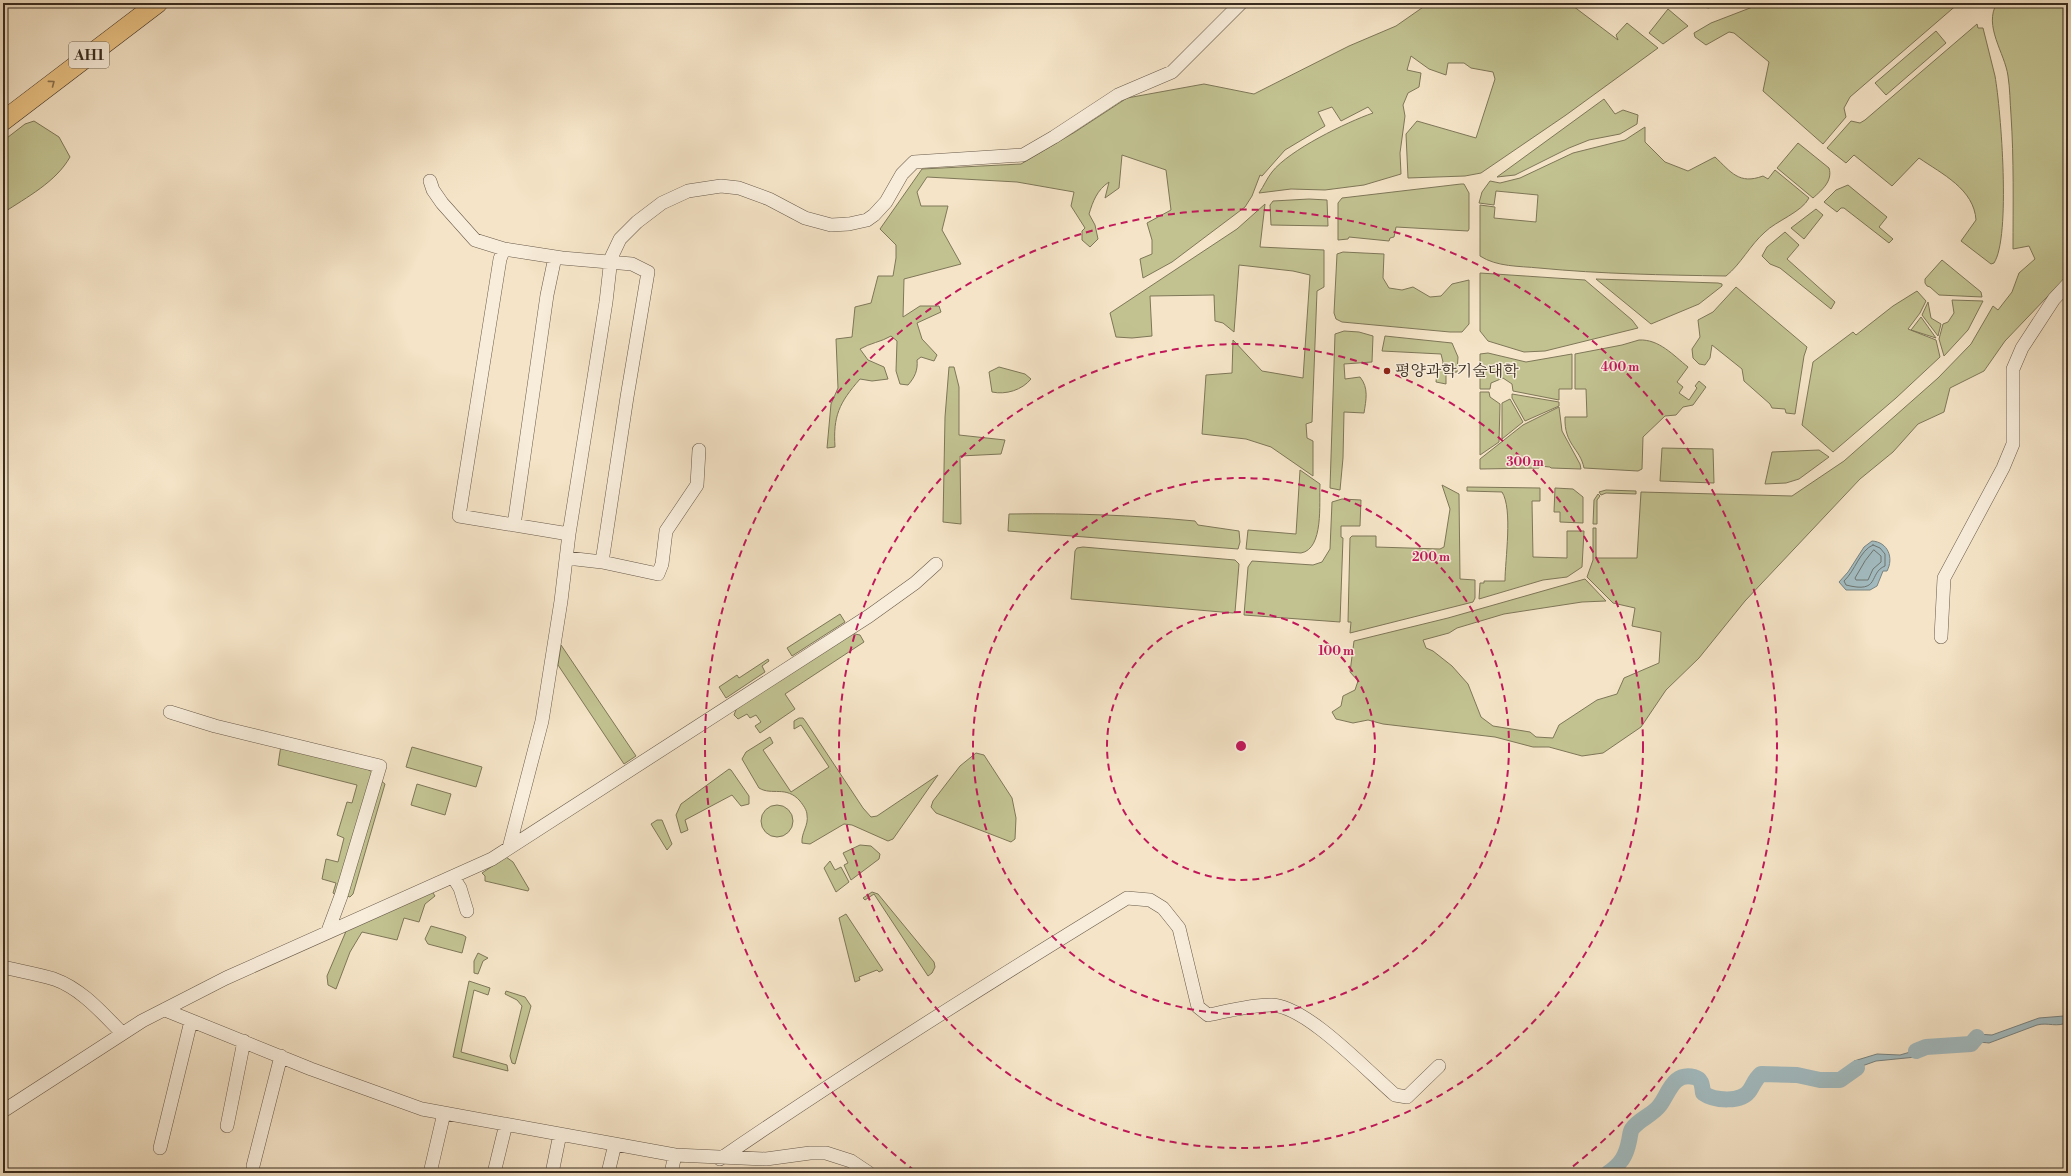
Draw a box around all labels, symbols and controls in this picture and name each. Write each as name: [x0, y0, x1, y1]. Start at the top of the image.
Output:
road number: AH1: [69, 42, 109, 68]
one-way arrow: [48, 81, 55, 88]
text: 400 m: [1601, 360, 1639, 375]
place label: 평양과학기술대학: [1395, 361, 1519, 381]
marker: 평양과학기술대학: [1382, 366, 1392, 376]
text: 300 m: [1506, 455, 1544, 470]
text: 200 m: [1412, 550, 1450, 565]
text: 100 m: [1318, 644, 1354, 659]
centre of rings: [1234, 739, 1248, 753]

